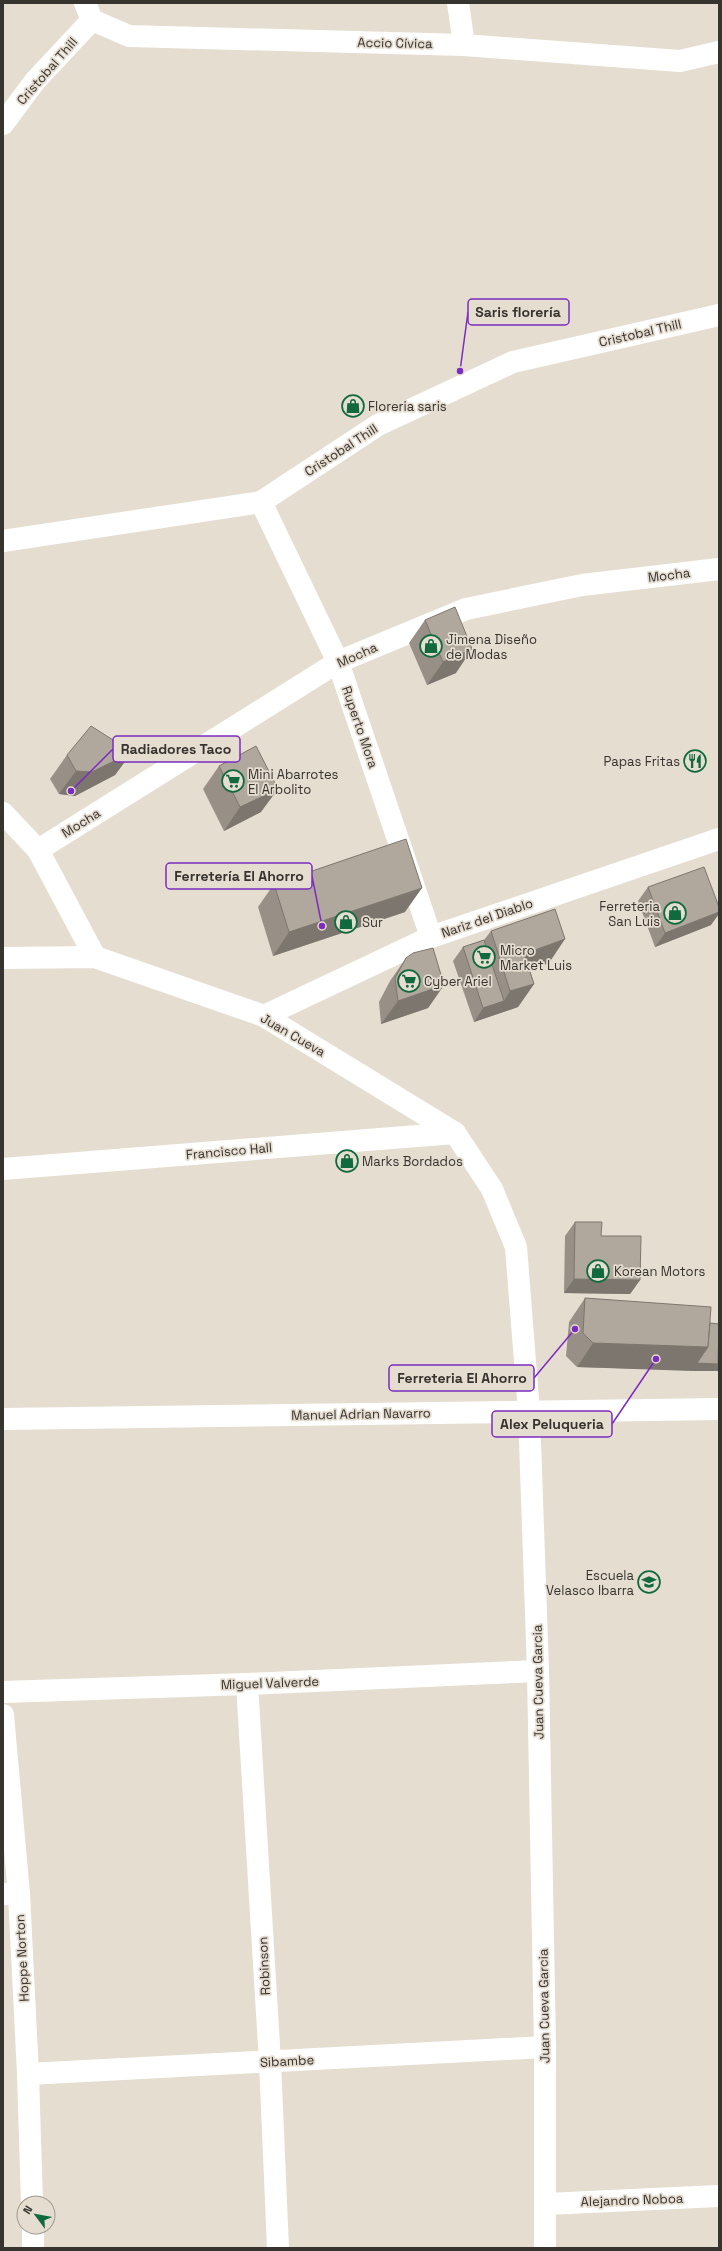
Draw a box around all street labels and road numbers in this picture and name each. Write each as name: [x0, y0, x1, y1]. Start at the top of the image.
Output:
street label: Cristobal Thill: [13, 34, 81, 108]
street label: Accio Cívica: [357, 34, 433, 52]
street label: Cristobal Thill: [597, 315, 683, 351]
street label: Cristobal Thill: [301, 420, 381, 480]
street label: Mocha: [647, 564, 692, 586]
street label: Mocha: [334, 638, 380, 671]
street label: Ruperto Mora: [338, 684, 382, 771]
street label: Mocha: [58, 804, 104, 841]
street label: Nariz del Diablo: [439, 894, 535, 942]
street label: Juan Cueva: [258, 1010, 329, 1061]
street label: Francisco Hall: [185, 1139, 273, 1163]
street label: Manuel Adrian Navarro: [291, 1404, 431, 1424]
street label: Juan Cueva Garcia: [528, 1624, 547, 1739]
street label: Miguel Valverde: [221, 1673, 319, 1693]
street label: Hoppe Norton: [11, 1914, 33, 2002]
street label: Robinson: [254, 1936, 274, 1996]
street label: Juan Cueva Garcia: [534, 1948, 553, 2063]
street label: Sibambe: [259, 2051, 315, 2071]
street label: Alejandro Noboa: [580, 2190, 684, 2210]

